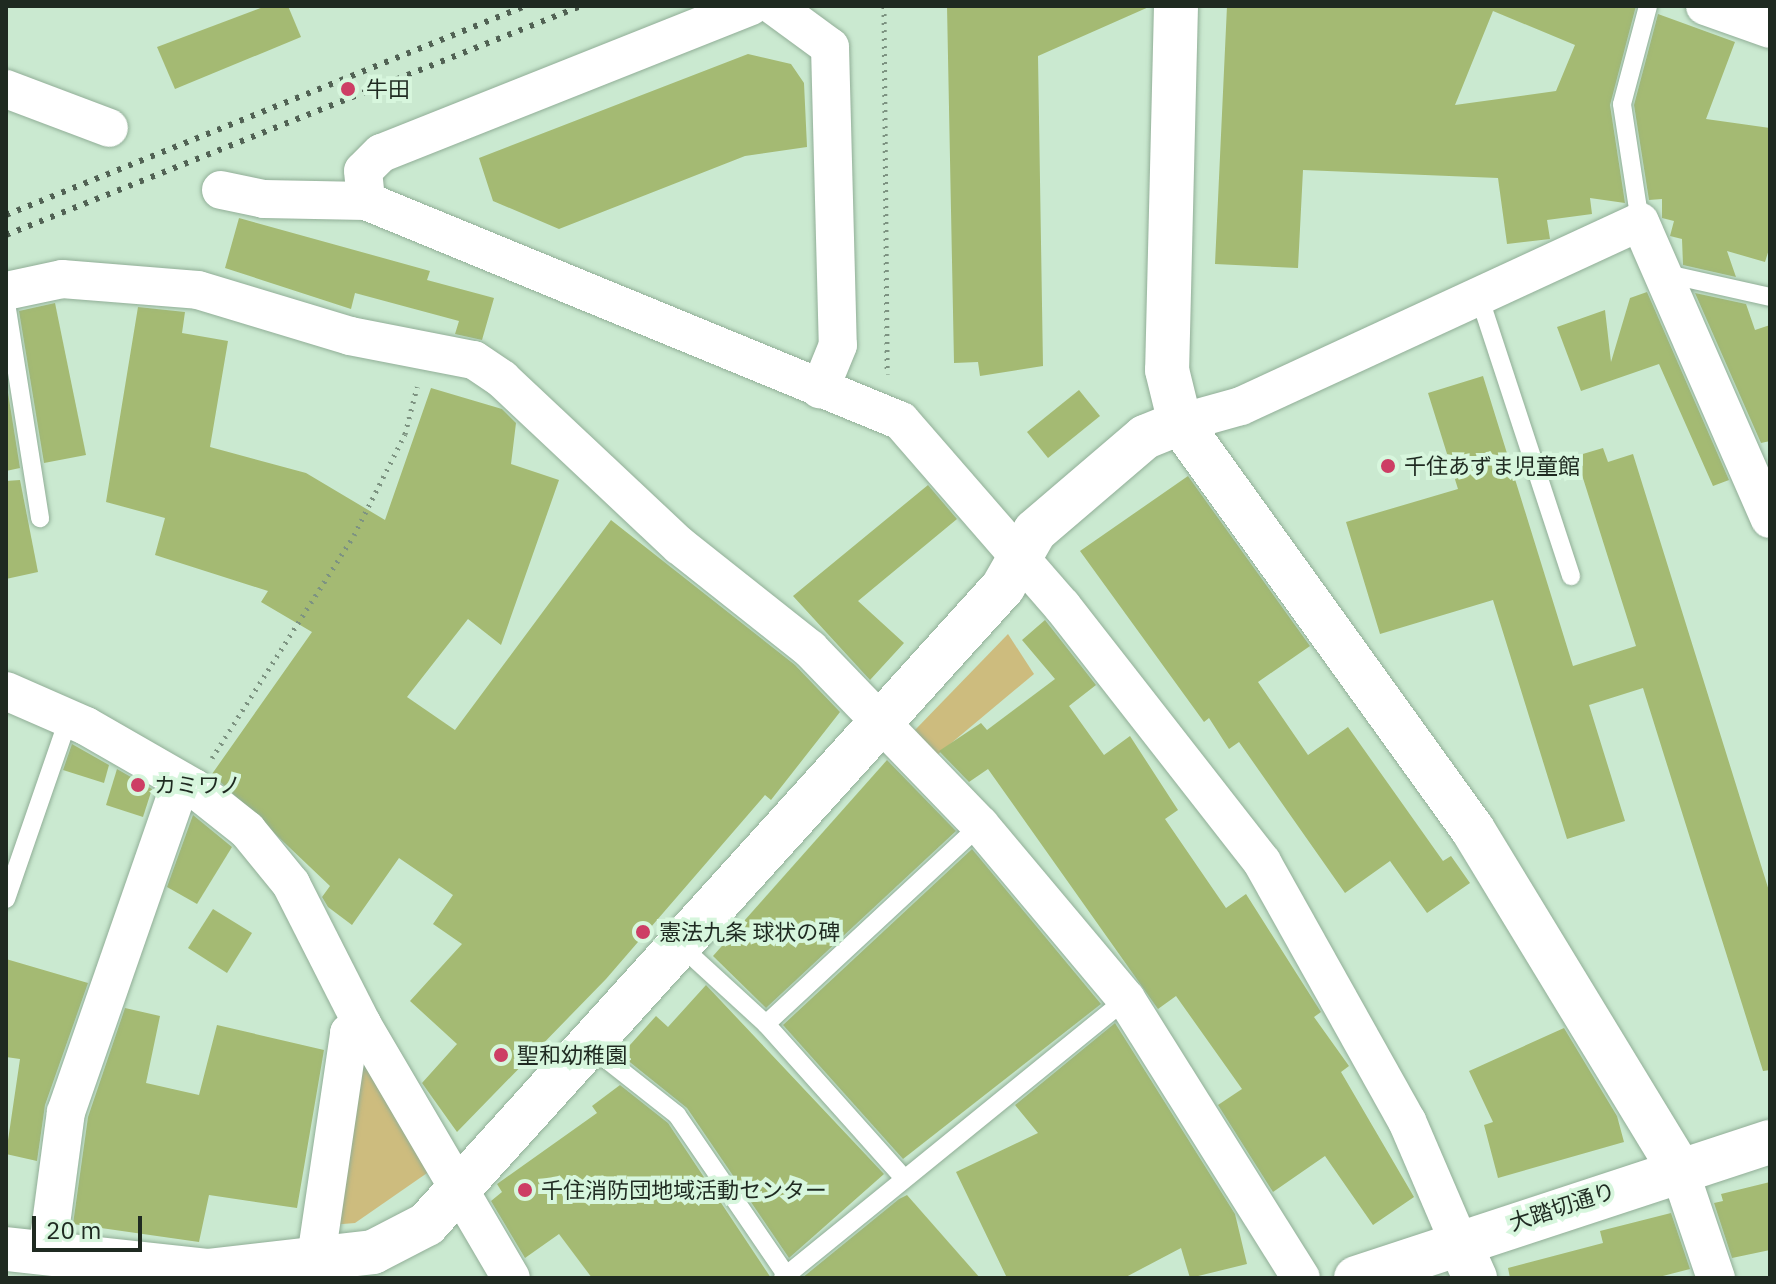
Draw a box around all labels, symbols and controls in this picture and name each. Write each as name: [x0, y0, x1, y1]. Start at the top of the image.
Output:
place label: 牛田: [366, 76, 410, 102]
marker: 牛田: [337, 78, 359, 100]
place label: 千住あずま児童館: [1404, 453, 1580, 479]
marker: 千住あずま児童館: [1379, 457, 1397, 475]
place label: カミワノ: [154, 772, 242, 798]
marker: カミワノ: [129, 776, 147, 794]
place label: 憲法九条 球状の碑: [659, 919, 840, 945]
marker: 憲法九条 球状の碑: [634, 923, 652, 941]
place label: 聖和幼稚園: [517, 1042, 627, 1068]
marker: 聖和幼稚園: [492, 1046, 510, 1064]
street label: 大踏切通り: [1506, 1176, 1618, 1236]
place label: 千住消防団地域活動センター: [541, 1177, 827, 1203]
marker: 千住消防団地域活動センター: [516, 1181, 534, 1199]
scale bar: [36, 1200, 146, 1250]
text: 20 m: [46, 1214, 101, 1246]

